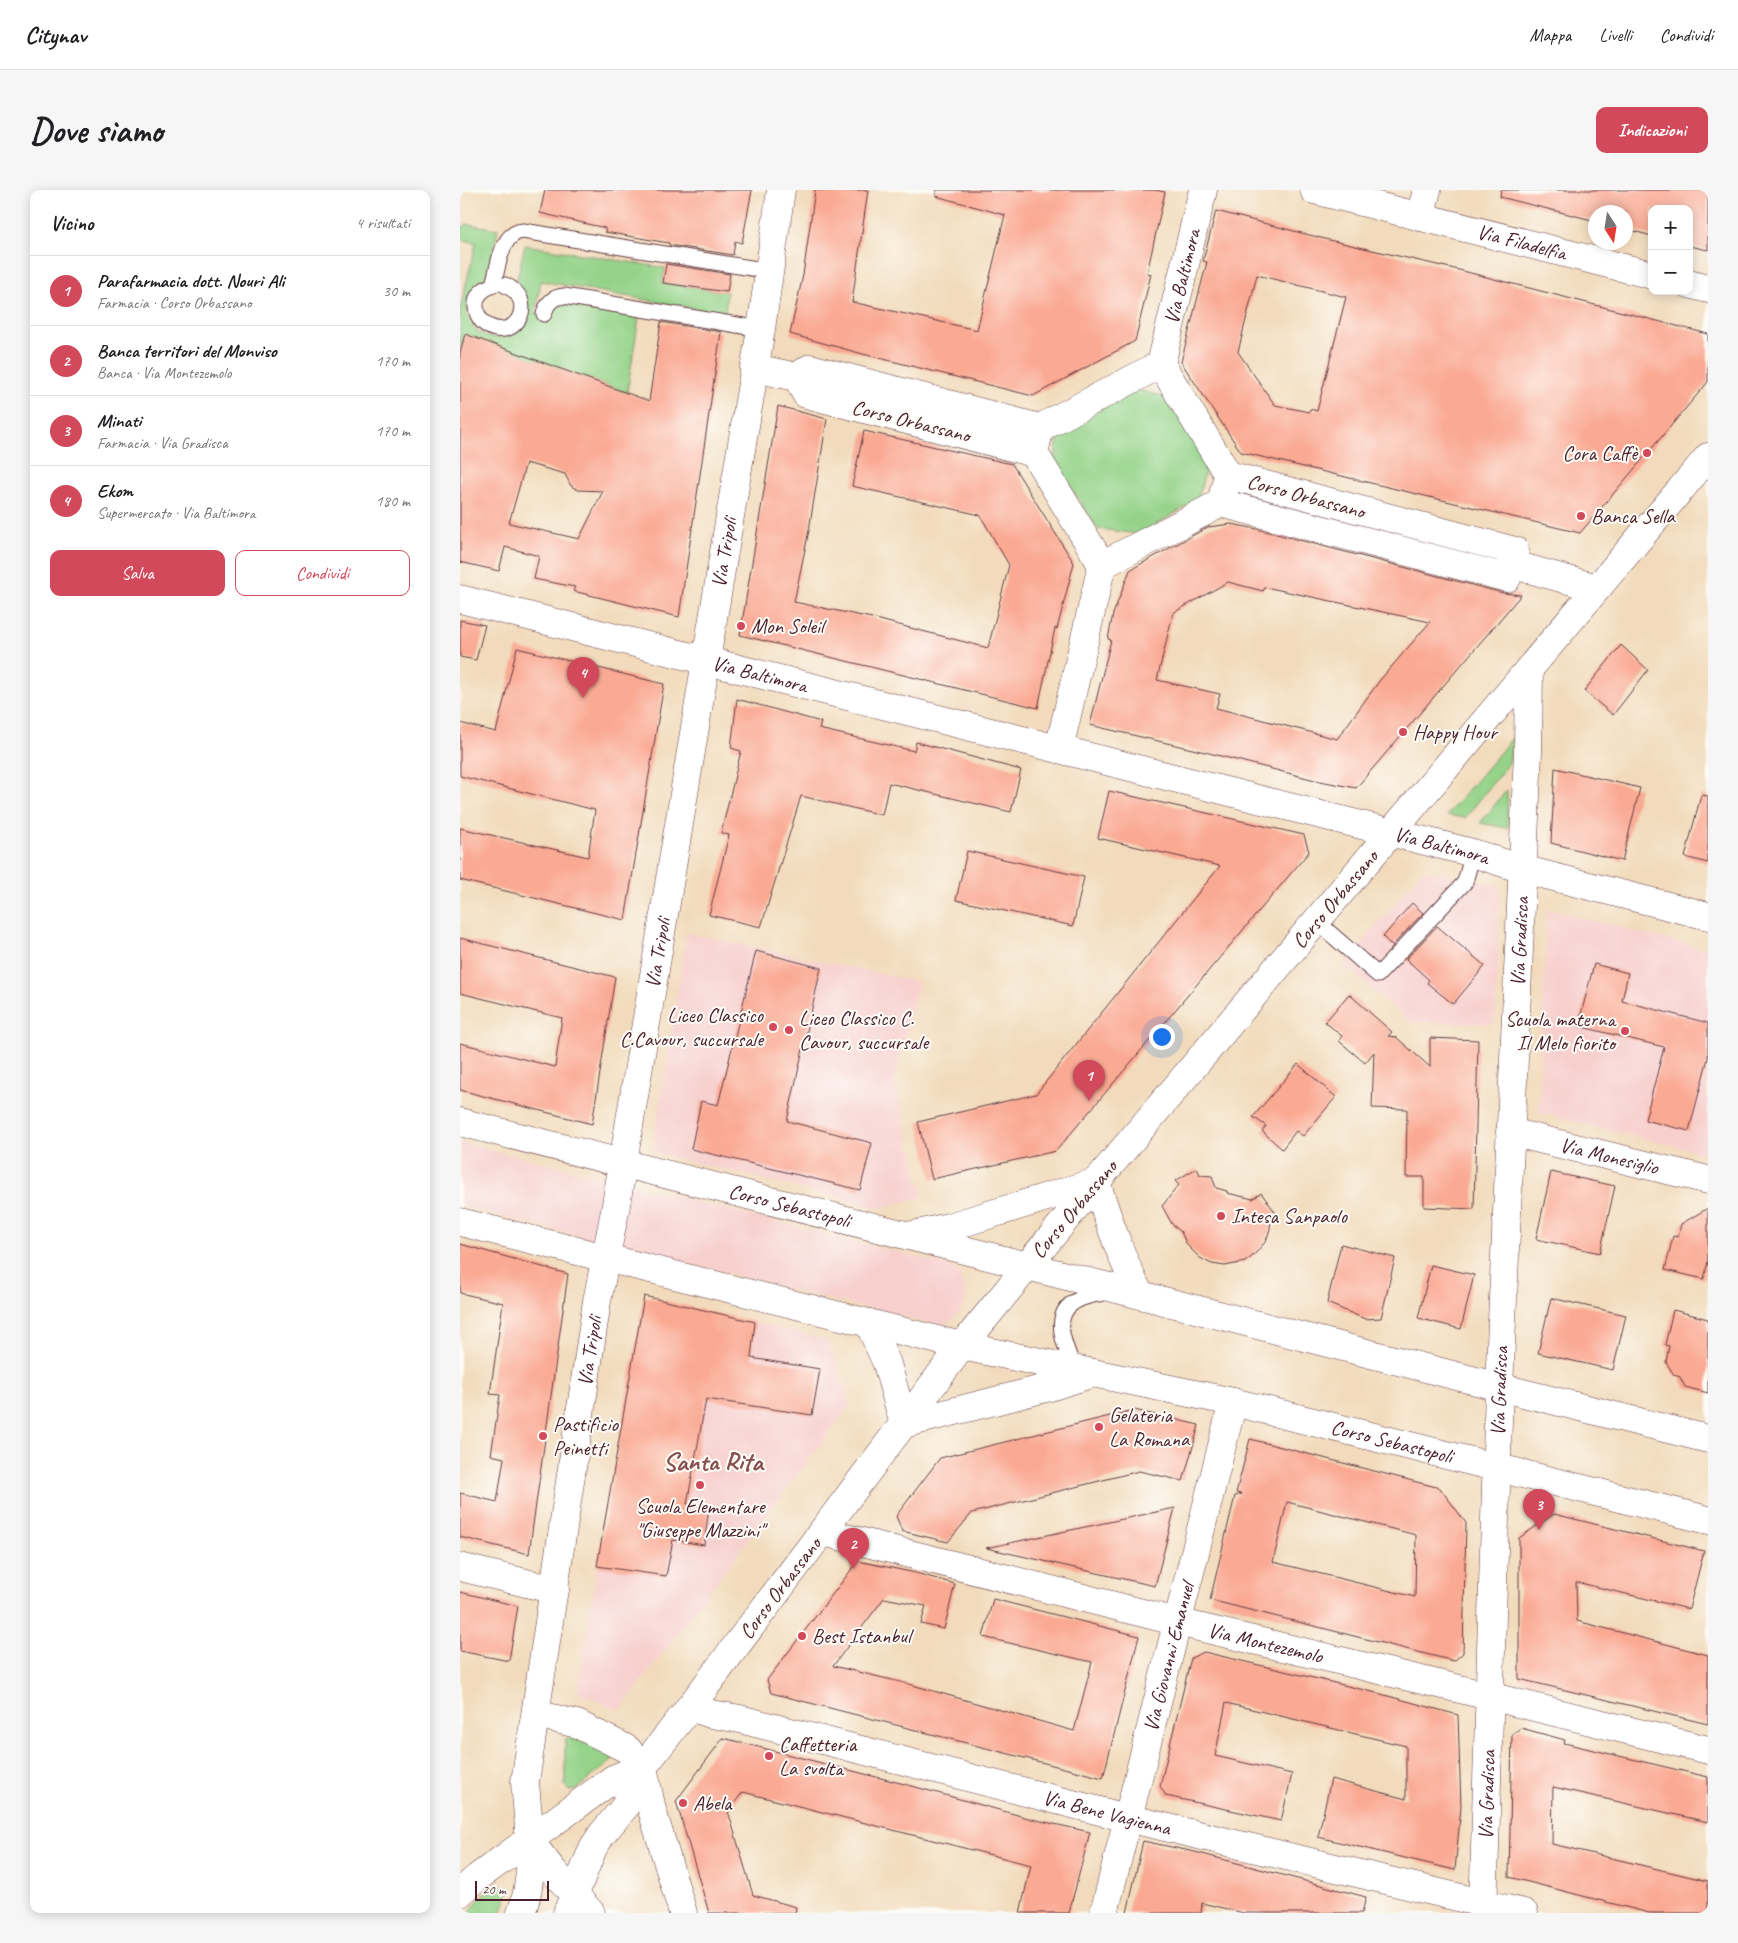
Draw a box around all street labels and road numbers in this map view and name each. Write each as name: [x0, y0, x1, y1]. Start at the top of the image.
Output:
street label: Via Filadelfia: [1474, 218, 1571, 266]
street label: Via Baltimora: [1158, 224, 1207, 327]
street label: Corso Orbassano: [849, 394, 975, 449]
street label: Corso Orbassano: [1244, 468, 1370, 525]
street label: Via Tripoli: [705, 512, 743, 589]
street label: Via Baltimora: [710, 650, 812, 699]
street label: Via Baltimora: [1391, 821, 1495, 871]
street label: Corso Orbassano: [1286, 842, 1385, 954]
street label: Via Gradisca: [1504, 895, 1534, 987]
street label: Via Tripoli: [639, 913, 677, 990]
street label: Via Monesiglio: [1557, 1132, 1662, 1181]
street label: Corso Orbassano: [1025, 1152, 1124, 1264]
street label: Corso Sebastopoli: [726, 1178, 856, 1234]
street label: Via Tripoli: [571, 1311, 608, 1388]
street label: Via Gradisca: [1485, 1344, 1514, 1436]
street label: Corso Sebastopoli: [1328, 1414, 1458, 1470]
street label: Corso Orbassano: [733, 1530, 828, 1644]
street label: Via Giovanni Emanuel: [1137, 1576, 1201, 1734]
street label: Via Montezemolo: [1205, 1617, 1327, 1669]
street label: Via Gradisca: [1472, 1748, 1501, 1840]
street label: Via Bene Vagienna: [1040, 1784, 1175, 1841]

